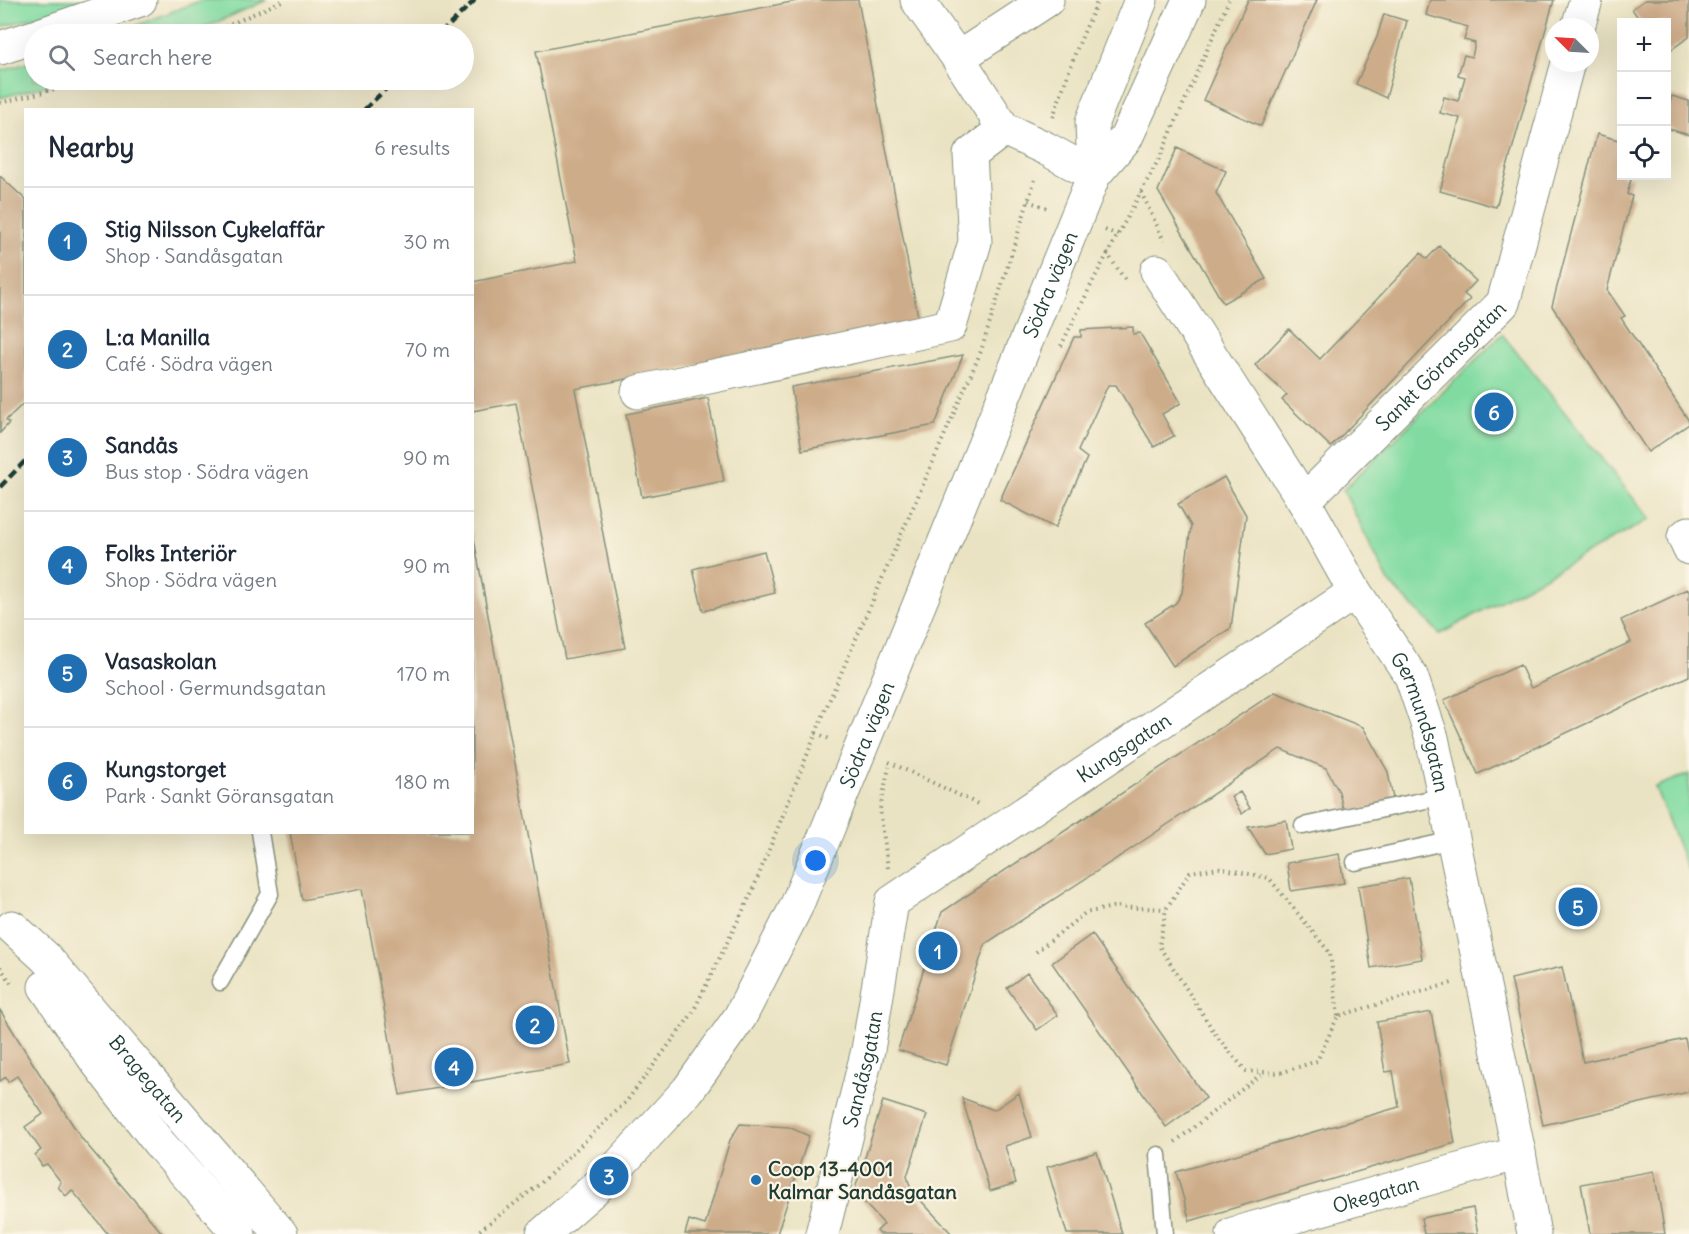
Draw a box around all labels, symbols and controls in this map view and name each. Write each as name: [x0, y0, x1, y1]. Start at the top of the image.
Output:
north arrow: [1545, 18, 1599, 72]
map controls: [1617, 18, 1671, 180]
button: +: [1617, 18, 1671, 72]
search box: [24, 24, 474, 90]
icon: search: [45, 41, 78, 74]
text: Search here: [93, 43, 212, 71]
button: −: [1617, 72, 1671, 126]
button: locate: [1617, 126, 1671, 180]
text: Nearby: [48, 131, 134, 164]
text: 6 results: [374, 135, 450, 160]
text: Stig Nilsson Cykelaffär: [105, 215, 325, 243]
street label: Södra vägen: [1017, 227, 1082, 341]
text: 1: [64, 229, 71, 254]
text: 30 m: [403, 229, 450, 254]
text: Shop · Sandåsgatan: [105, 243, 283, 268]
street label: Sankt Göransgatan: [1370, 295, 1511, 436]
text: L:a Manilla: [105, 323, 210, 351]
text: 2: [62, 337, 73, 362]
text: 70 m: [405, 337, 450, 362]
text: Café · Södra vägen: [105, 351, 273, 376]
pin: 6: [1474, 390, 1514, 434]
text: Sandås: [105, 431, 178, 459]
text: 3: [62, 445, 73, 470]
text: 90 m: [403, 445, 450, 470]
text: Bus stop · Södra vägen: [105, 459, 309, 484]
text: Folks Interiör: [105, 539, 237, 567]
text: 4: [62, 553, 73, 578]
text: 90 m: [403, 553, 450, 578]
text: Shop · Södra vägen: [105, 567, 277, 592]
text: Vasaskolan: [105, 647, 217, 675]
street label: Germundsgatan: [1386, 647, 1456, 794]
text: 5: [62, 661, 73, 686]
text: 170 m: [397, 661, 450, 686]
text: School · Germundsgatan: [105, 675, 326, 700]
street label: Södra vägen: [833, 678, 899, 791]
street label: Kungsgatan: [1071, 707, 1175, 788]
text: Kungstorget: [105, 755, 226, 783]
text: 6: [62, 769, 73, 794]
text: 180 m: [395, 769, 450, 794]
text: Park · Sankt Göransgatan: [105, 783, 334, 808]
your location: [801, 846, 830, 875]
pin: 5: [1558, 884, 1598, 930]
pin: 1: [918, 928, 958, 974]
pin: 2: [516, 1002, 554, 1048]
street label: Sandåsgatan: [837, 1009, 887, 1130]
street label: Bragegatan: [104, 1030, 193, 1127]
pin: 4: [434, 1044, 474, 1090]
pin: 3: [590, 1154, 628, 1198]
place label: Coop 13-4001 Kalmar Sandåsgatan: [768, 1156, 957, 1204]
street label: Okegatan: [1329, 1170, 1421, 1218]
marker: Coop 13-4001 Kalmar Sandåsgatan: [749, 1173, 763, 1187]

